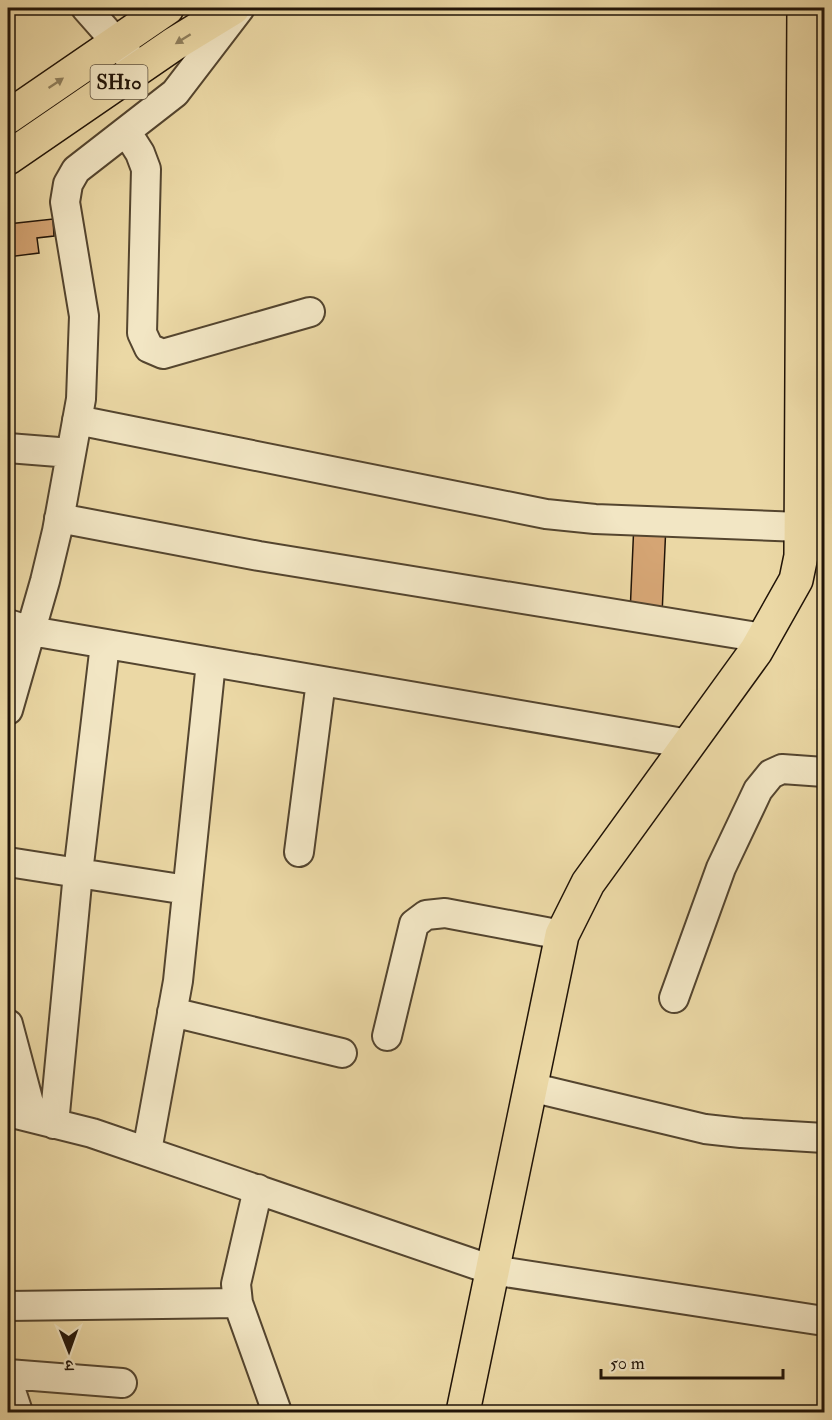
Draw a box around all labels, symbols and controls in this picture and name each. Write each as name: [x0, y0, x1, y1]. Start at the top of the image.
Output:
one-way arrow: [175, 33, 191, 44]
road number: SH10: [90, 65, 148, 99]
one-way arrow: [47, 78, 64, 89]
north arrow: [39, 1321, 99, 1381]
scale bar: [601, 1342, 782, 1380]
text: 50 m: [610, 1352, 645, 1375]
text: उ: [63, 1355, 74, 1375]

